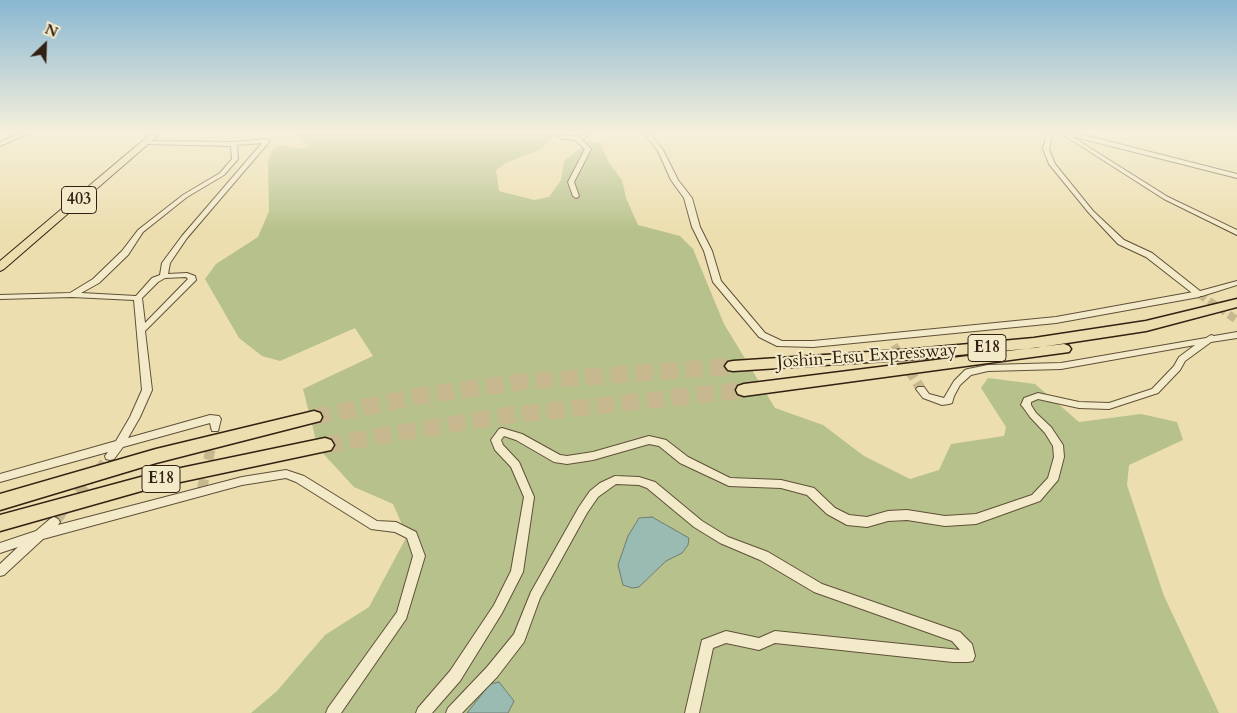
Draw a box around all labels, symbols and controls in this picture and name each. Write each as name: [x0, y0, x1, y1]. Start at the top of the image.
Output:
north arrow: [20, 20, 70, 70]
text: N: [42, 20, 61, 42]
road number: 403: [62, 186, 96, 214]
road number: E18: [968, 334, 1006, 362]
street label: Joshin-Etsu Expressway: [776, 340, 958, 374]
road number: E18: [142, 466, 180, 492]

